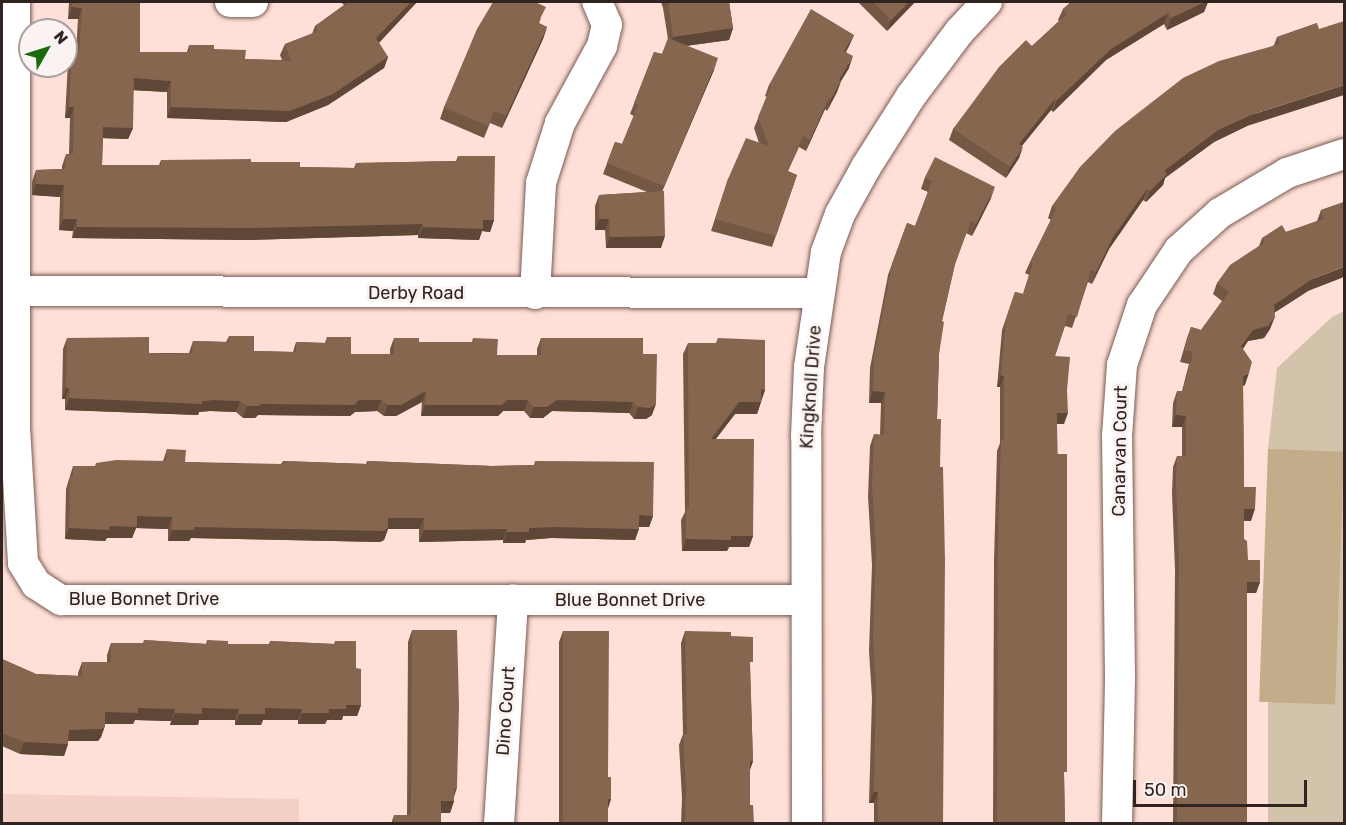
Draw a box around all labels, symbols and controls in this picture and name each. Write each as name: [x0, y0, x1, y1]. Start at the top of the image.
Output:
north arrow: [18, 18, 78, 78]
text: N: [50, 27, 72, 48]
street label: Derby Road: [368, 282, 464, 304]
street label: Kingknoll Drive: [796, 324, 826, 450]
street label: Canarvan Court: [1108, 385, 1132, 517]
street label: Blue Bonnet Drive: [69, 588, 219, 610]
street label: Blue Bonnet Drive: [555, 589, 705, 611]
street label: Dino Court: [492, 666, 520, 756]
scale bar: [1136, 768, 1310, 806]
text: 50 m: [1144, 779, 1187, 801]

